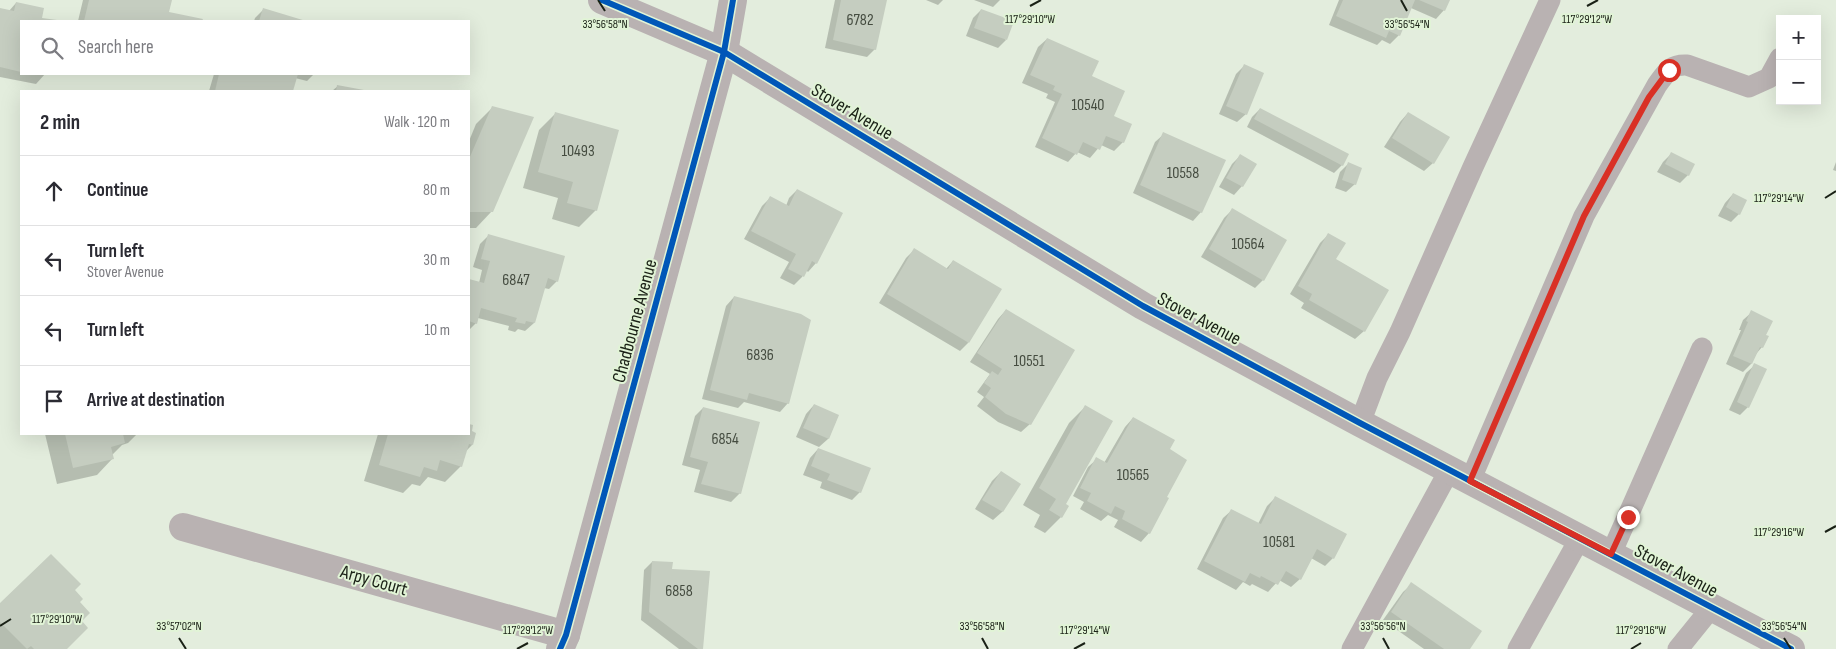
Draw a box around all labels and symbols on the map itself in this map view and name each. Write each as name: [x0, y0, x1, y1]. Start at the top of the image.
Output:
house number: 6782: [846, 11, 874, 30]
text: 117°29'10"W: [1005, 12, 1055, 27]
text: 117°29'12"W: [1562, 12, 1612, 27]
text: 33°56'58"N: [582, 17, 628, 32]
text: 33°56'54"N: [1384, 17, 1430, 32]
route start: [1658, 59, 1681, 82]
street label: Stover Avenue: [807, 79, 897, 145]
house number: 10540: [1071, 96, 1105, 115]
house number: 10493: [561, 142, 595, 161]
house number: 10558: [1167, 164, 1199, 183]
text: 117°29'14"W: [1754, 191, 1804, 206]
house number: 10564: [1231, 235, 1265, 254]
street label: Chadbourne Avenue: [607, 257, 663, 385]
house number: 6847: [502, 271, 530, 290]
street label: Stover Avenue: [1153, 287, 1245, 351]
house number: 6836: [746, 346, 774, 365]
house number: 10551: [1013, 352, 1045, 371]
house number: 6854: [711, 430, 739, 449]
house number: 10565: [1117, 466, 1149, 485]
route end: [1617, 506, 1640, 529]
text: 117°29'16"W: [1754, 525, 1804, 540]
house number: 10581: [1263, 533, 1295, 552]
street label: Stover Avenue: [1630, 539, 1722, 603]
street label: Arpy Court: [337, 560, 410, 602]
house number: 6858: [665, 582, 693, 601]
text: 117°29'10"W: [32, 612, 82, 627]
text: 33°57'02"N: [156, 619, 202, 634]
text: 33°56'58"N: [959, 619, 1005, 634]
text: 33°56'56"N: [1360, 619, 1406, 634]
text: 33°56'54"N: [1761, 619, 1807, 634]
text: 117°29'12"W: [503, 623, 553, 638]
text: 117°29'14"W: [1060, 623, 1110, 638]
text: 117°29'16"W: [1616, 623, 1666, 638]

